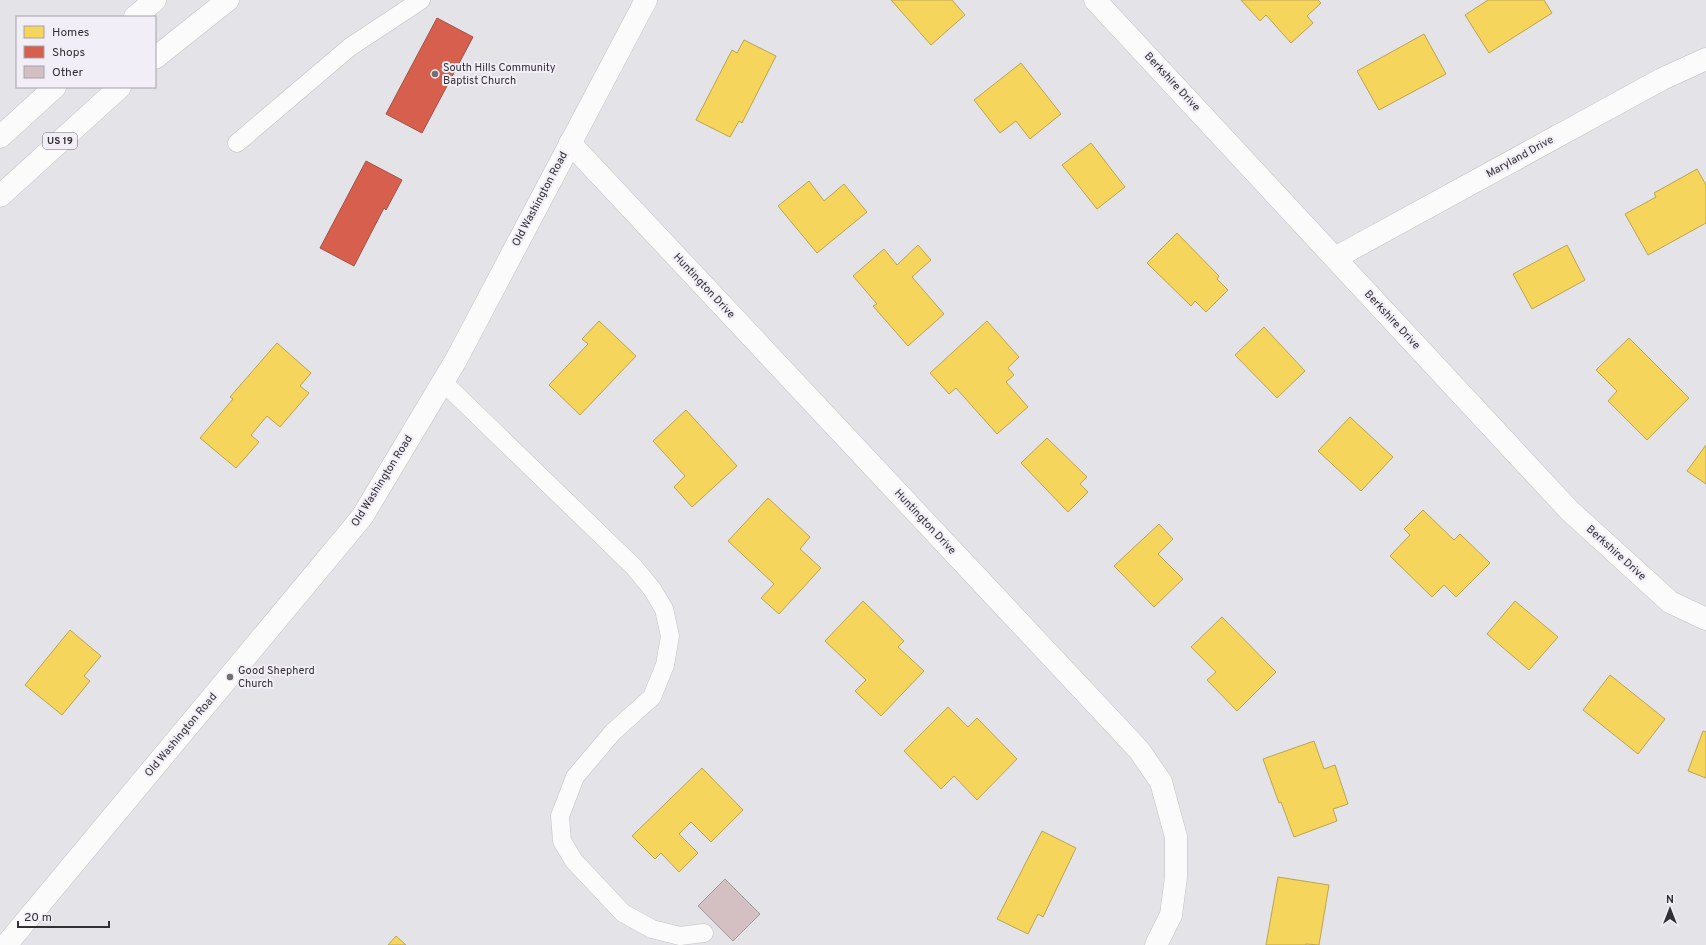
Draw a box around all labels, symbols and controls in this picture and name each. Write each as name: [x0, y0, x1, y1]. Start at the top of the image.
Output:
legend: [16, 16, 156, 88]
text: Homes: [52, 25, 89, 41]
text: Shops: [52, 45, 85, 61]
street label: Berkshire Drive: [1141, 49, 1203, 115]
place label: South Hills Community Baptist Church: [443, 61, 556, 88]
text: Other: [52, 65, 84, 81]
marker: South Hills Community Baptist Church: [430, 69, 440, 79]
road number: US 19: [43, 133, 77, 149]
street label: Maryland Drive: [1484, 133, 1556, 181]
street label: Old Washington Road: [509, 149, 571, 249]
street label: Huntington Drive: [670, 250, 738, 322]
street label: Berkshire Drive: [1361, 287, 1423, 353]
street label: Old Washington Road: [348, 433, 416, 529]
street label: Huntington Drive: [891, 486, 959, 558]
street label: Berkshire Drive: [1583, 522, 1649, 584]
place label: Good Shepherd Church: [238, 664, 315, 691]
marker: Good Shepherd Church: [225, 672, 235, 682]
street label: Old Washington Road: [142, 690, 220, 780]
north arrow: [1650, 889, 1690, 929]
text: N: [1666, 893, 1674, 907]
scale bar: [18, 903, 109, 929]
text: 20 m: [24, 910, 52, 926]

